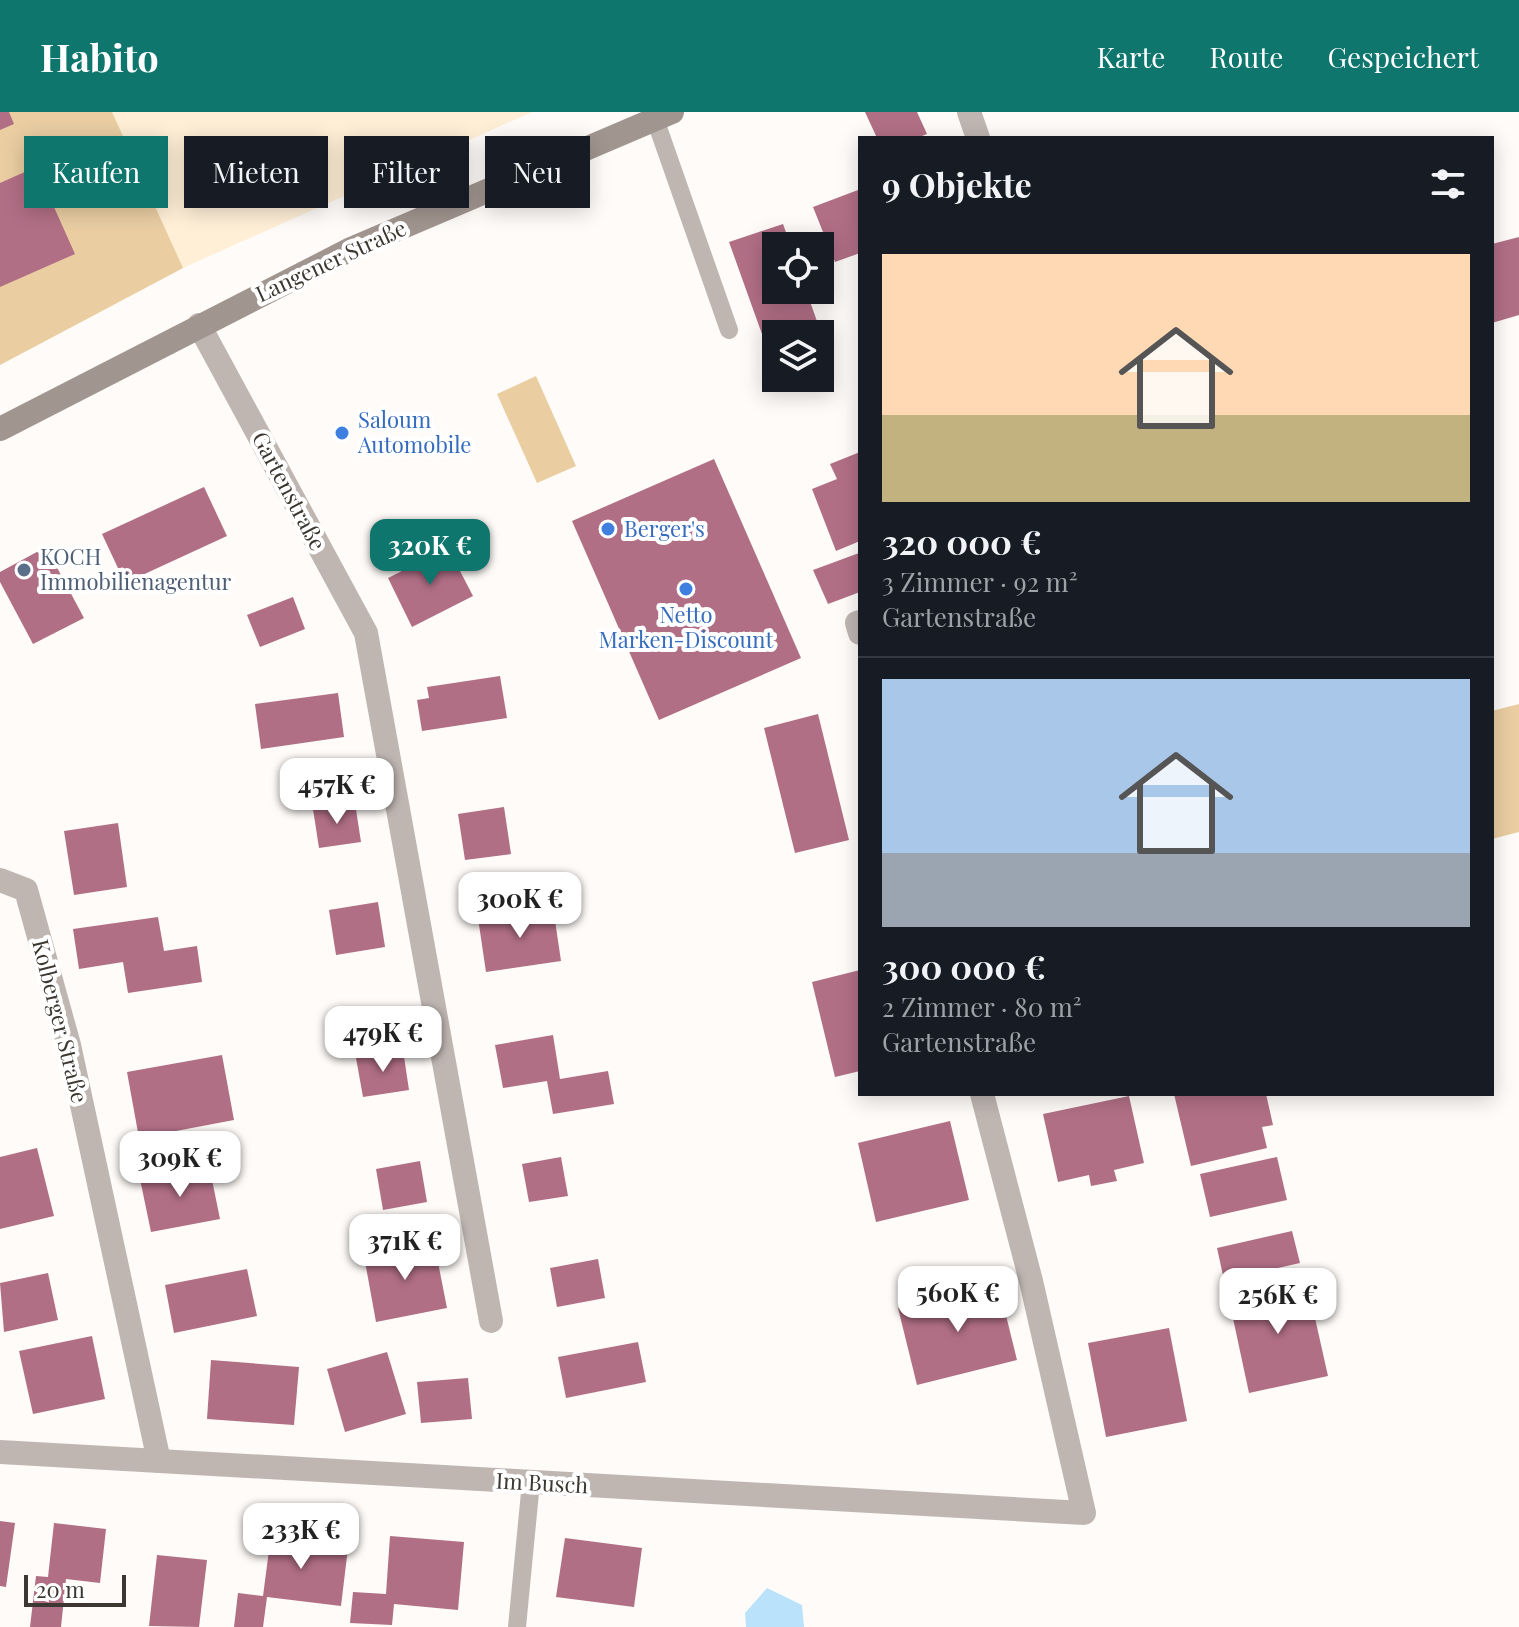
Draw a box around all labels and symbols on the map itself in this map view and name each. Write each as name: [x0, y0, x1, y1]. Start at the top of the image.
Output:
street label: Langener Straße: [250, 212, 411, 308]
place label: Saloum Automobile: [357, 404, 471, 459]
marker: Saloum Automobile: [333, 424, 351, 442]
street label: Gartenstraße: [246, 426, 334, 555]
place label: Berger's: [624, 513, 705, 543]
pin: 320K €: [365, 519, 495, 587]
marker: Berger's: [599, 520, 617, 538]
place label: KOCH Immobilienagentur: [40, 541, 232, 596]
marker: KOCH Immobilienagentur: [15, 561, 33, 579]
marker: Netto Marken-Discount: [677, 580, 695, 598]
place label: Netto Marken-Discount: [599, 599, 774, 654]
pin: 457K €: [272, 758, 402, 826]
pin: 300K €: [455, 872, 585, 940]
street label: Kolberger Straße: [26, 936, 96, 1106]
pin: 479K €: [318, 1006, 448, 1074]
pin: 309K €: [115, 1131, 245, 1199]
pin: 371K €: [340, 1214, 470, 1282]
pin: 560K €: [893, 1266, 1023, 1334]
pin: 256K €: [1213, 1268, 1343, 1336]
street label: Im Busch: [495, 1465, 589, 1499]
pin: 233K €: [236, 1503, 366, 1571]
scale bar: [24, 1571, 126, 1607]

